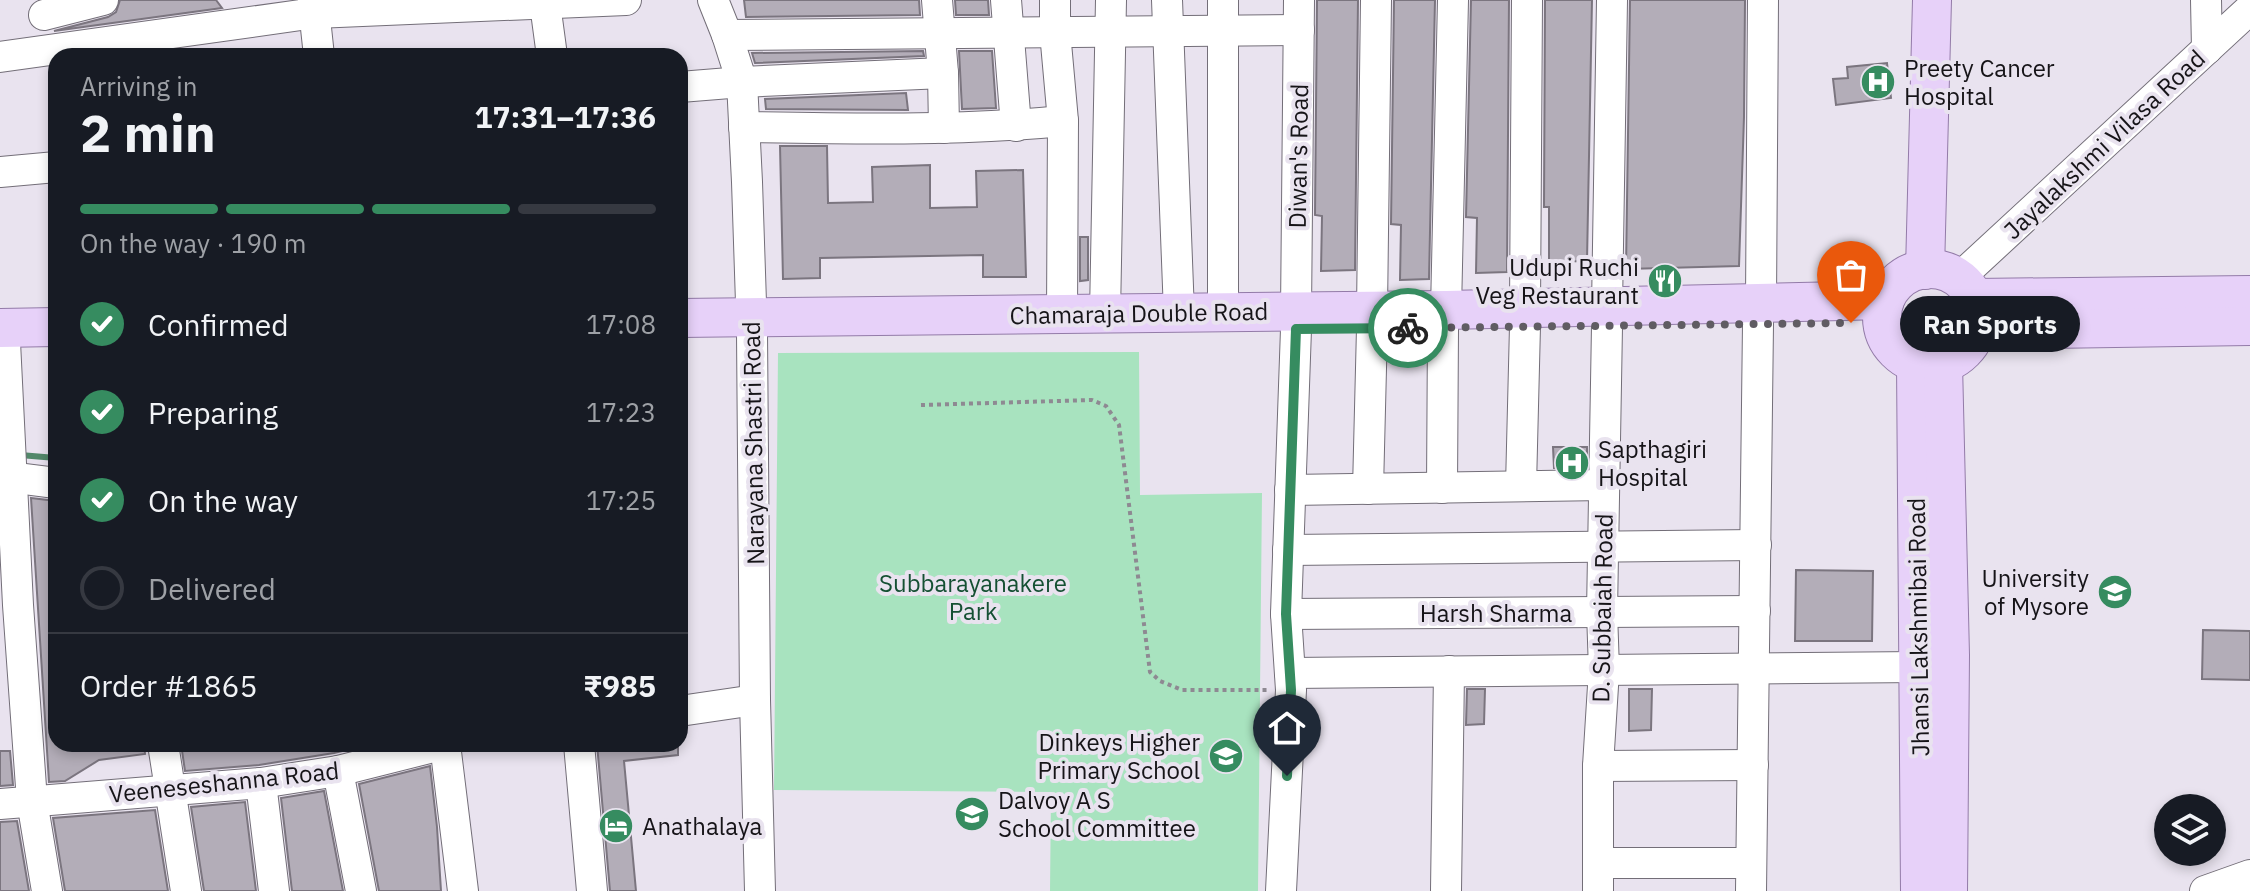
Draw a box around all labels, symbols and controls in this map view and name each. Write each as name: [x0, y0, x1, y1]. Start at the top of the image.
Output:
street label: Jayalakshmi Vilasa Road: [1996, 42, 2212, 246]
place label: Preety Cancer Hospital: [1904, 52, 2055, 112]
hospital icon: Preety Cancer Hospital: [1859, 63, 1897, 101]
text: Arriving in: [80, 69, 197, 103]
street label: Diwan's Road: [1281, 83, 1315, 229]
text: 17:31–17:36: [475, 97, 656, 136]
text: 2 min: [80, 99, 216, 166]
text: On the way · 190 m: [80, 226, 306, 260]
pin: [1817, 241, 1885, 323]
place label: Udupi Ruchi Veg Restaurant: [1475, 251, 1639, 311]
icon: bag: [1829, 253, 1873, 297]
restaurant icon: Udupi Ruchi Veg Restaurant: [1646, 262, 1684, 300]
courier: [1368, 288, 1448, 368]
street label: Chamaraja Double Road: [1009, 295, 1269, 331]
callout: Ran Sports: [1899, 295, 2079, 351]
icon: check: [80, 302, 124, 346]
text: Confirmed: [148, 305, 289, 344]
icon: bike: [1386, 306, 1430, 350]
text: 17:08: [586, 307, 656, 341]
text: Ran Sports: [1923, 307, 2057, 341]
street label: Narayana Shastri Road: [735, 321, 771, 565]
icon: check: [80, 390, 124, 434]
text: Preparing: [148, 393, 278, 432]
text: 17:23: [586, 395, 656, 429]
place label: Sapthagiri Hospital: [1598, 433, 1707, 493]
hospital icon: Sapthagiri Hospital: [1553, 444, 1591, 482]
icon: check: [80, 478, 124, 522]
text: On the way: [148, 481, 298, 520]
text: 17:25: [586, 483, 656, 517]
street label: Jhansi Lakshmibai Road: [1900, 497, 1936, 757]
street label: D. Subbaiah Road: [1584, 513, 1620, 703]
place label: University of Mysore: [1981, 562, 2089, 622]
park label: Subbarayanakere Park: [879, 567, 1067, 627]
text: Delivered: [148, 569, 276, 608]
school or university icon: University of Mysore: [2096, 573, 2134, 611]
street label: Harsh Sharma: [1420, 597, 1572, 629]
text: Order #1865: [80, 666, 257, 705]
text: ₹985: [583, 666, 656, 705]
pin: [1253, 694, 1321, 776]
icon: home: [1265, 706, 1309, 750]
place label: Dinkeys Higher Primary School: [1037, 726, 1200, 786]
school or university icon: Dinkeys Higher Primary School: [1207, 737, 1245, 775]
street label: Veeneseshanna Road: [107, 754, 341, 810]
place label: Dalvoy A S School Committee: [998, 784, 1196, 844]
map controls: [2154, 794, 2226, 866]
button: layers: [2154, 794, 2226, 866]
school or university icon: Dalvoy A S School Committee: [953, 795, 991, 833]
hotel icon: Anathalaya: [597, 807, 635, 845]
place label: Anathalaya: [642, 810, 763, 842]

